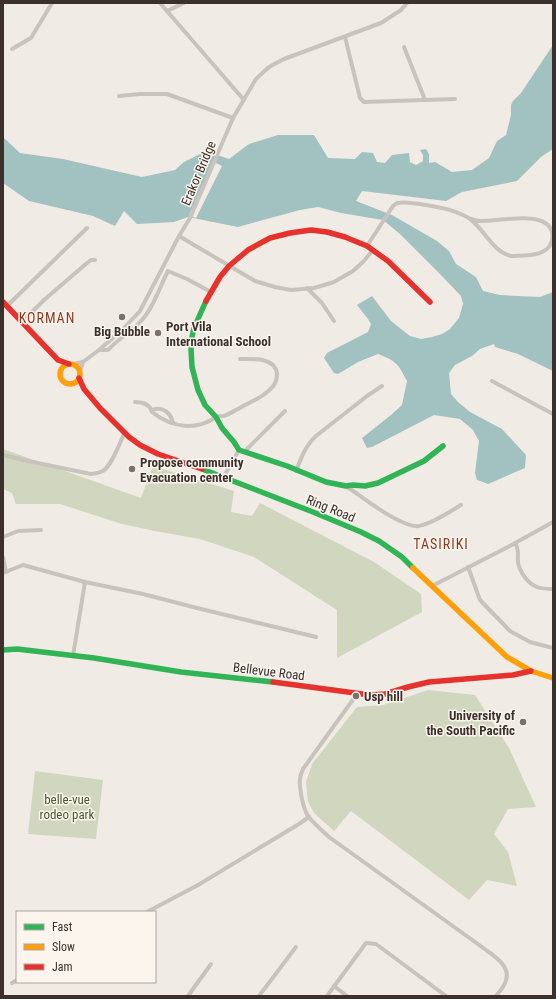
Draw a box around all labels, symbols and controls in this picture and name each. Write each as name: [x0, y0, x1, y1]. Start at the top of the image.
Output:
street label: Erakor Bridge: [178, 139, 219, 208]
district label: KORMAN: [19, 310, 75, 326]
marker: Big Bubble: [117, 312, 127, 322]
place label: Port Vila International School: [166, 319, 271, 349]
place label: Big Bubble: [94, 324, 150, 339]
marker: Port Vila International School: [153, 328, 163, 338]
place label: Propose community Evacuation center: [140, 455, 244, 485]
marker: Propose community Evacuation center: [127, 464, 137, 474]
street label: Ring Road: [304, 492, 358, 525]
district label: TASIRIKI: [413, 536, 469, 552]
street label: Bellevue Road: [232, 660, 306, 683]
place label: Usp hill: [364, 689, 403, 704]
marker: Usp hill: [351, 691, 361, 701]
place label: University of the South Pacific: [426, 708, 516, 738]
marker: University of the South Pacific: [518, 717, 528, 727]
park label: belle-vue rodeo park: [40, 792, 95, 822]
legend: [16, 911, 156, 983]
text: Fast: [52, 920, 73, 934]
text: Slow: [52, 940, 75, 954]
text: Jam: [52, 960, 73, 974]

